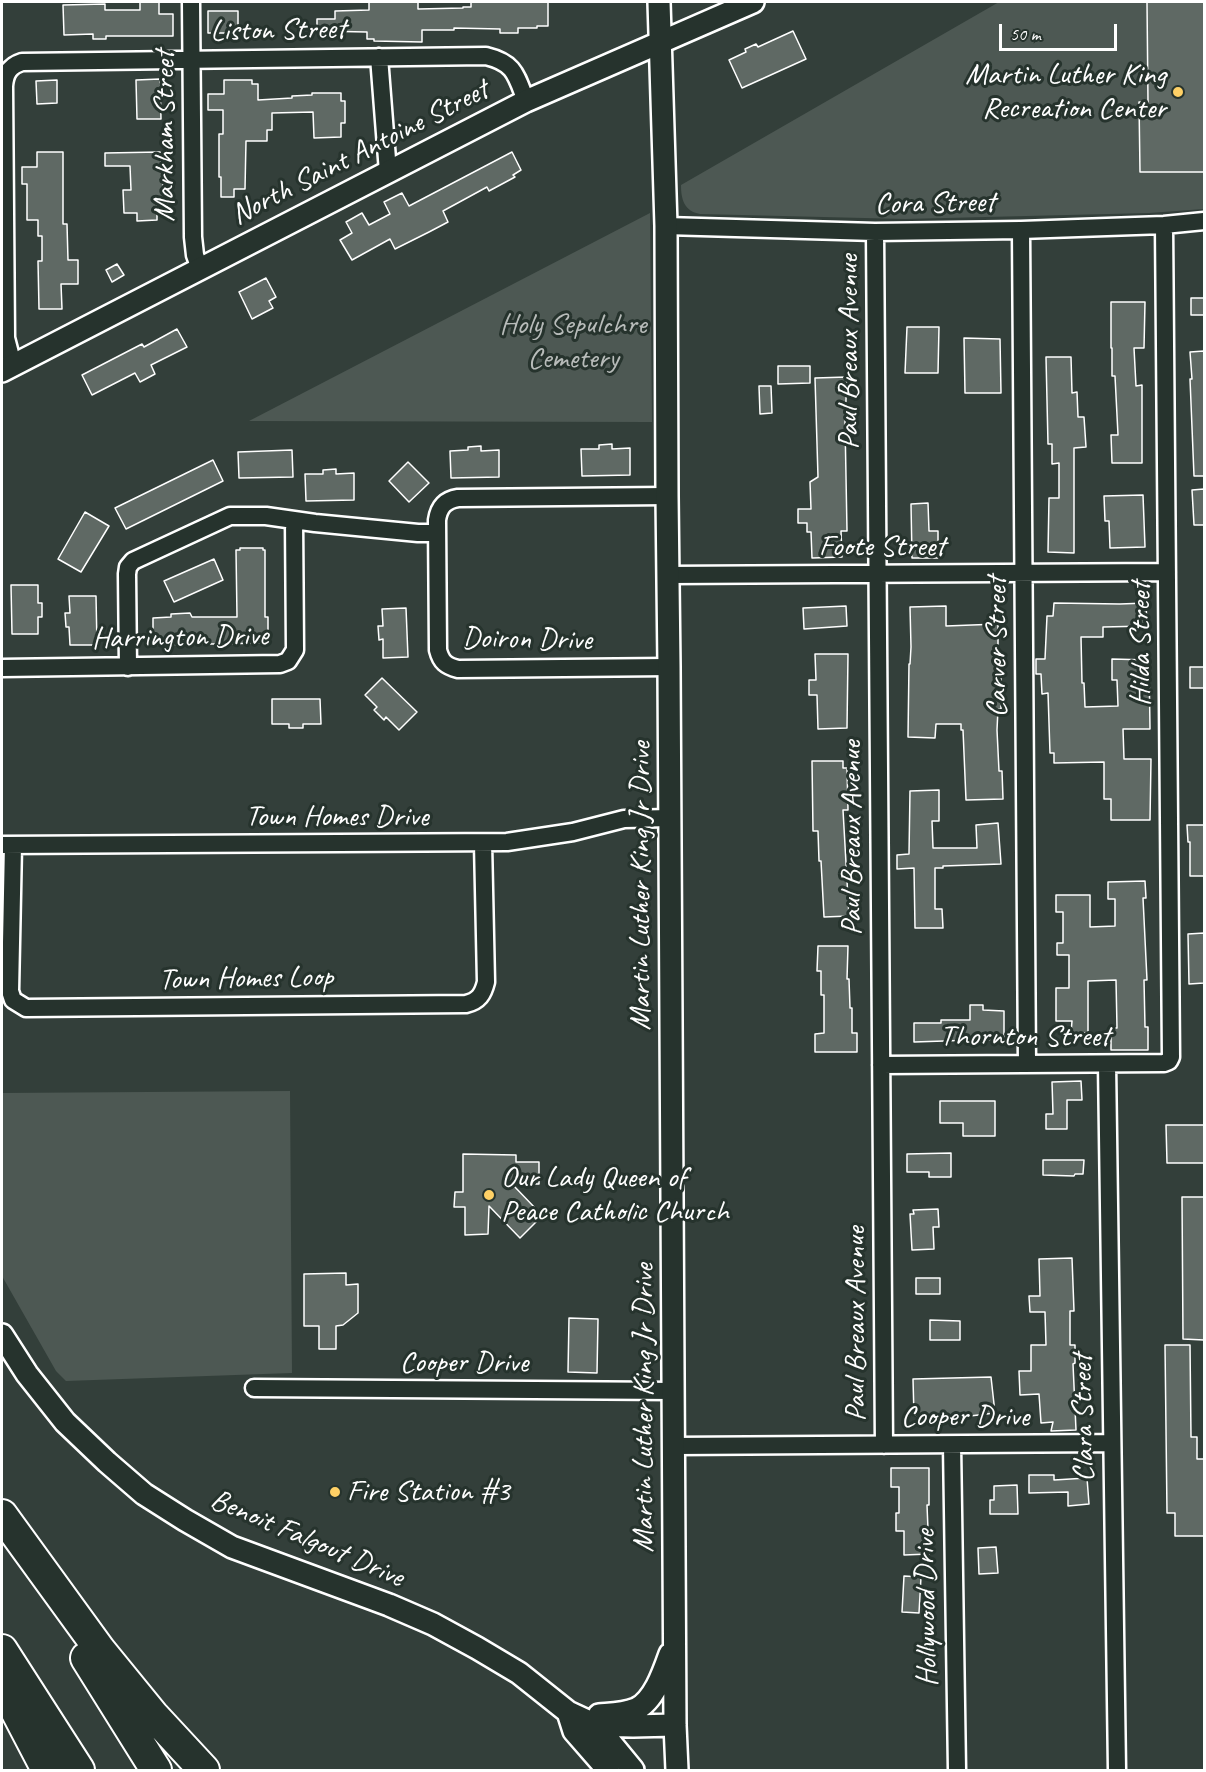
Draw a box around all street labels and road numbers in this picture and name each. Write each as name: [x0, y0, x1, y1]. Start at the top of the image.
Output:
street label: Liston Street: [210, 12, 346, 50]
street label: Markham Street: [147, 50, 183, 222]
street label: North Saint Antoine Street: [225, 72, 495, 234]
street label: Cora Street: [875, 185, 995, 223]
street label: Paul Breaux Avenue: [831, 254, 867, 450]
street label: Foote Street: [819, 529, 945, 565]
street label: Carver Street: [979, 576, 1015, 718]
street label: Hilda Street: [1123, 582, 1159, 706]
street label: Harrington Drive: [91, 618, 269, 658]
street label: Doiron Drive: [462, 621, 592, 659]
street label: Paul Breaux Avenue: [834, 740, 870, 936]
street label: Martin Luther King Jr Drive: [623, 741, 659, 1031]
street label: Town Homes Drive: [246, 799, 428, 835]
street label: Town Homes Loop: [158, 959, 334, 999]
street label: Thornton Street: [940, 1019, 1110, 1055]
street label: Paul Breaux Avenue: [838, 1226, 874, 1422]
street label: Martin Luther King Jr Drive: [626, 1263, 662, 1553]
street label: Cooper Drive: [400, 1345, 528, 1381]
street label: Clara Street: [1065, 1354, 1103, 1482]
street label: Cooper Drive: [901, 1399, 1029, 1435]
street label: Benoit Falgout Drive: [205, 1482, 409, 1596]
street label: Hollywood Drive: [908, 1529, 946, 1687]

